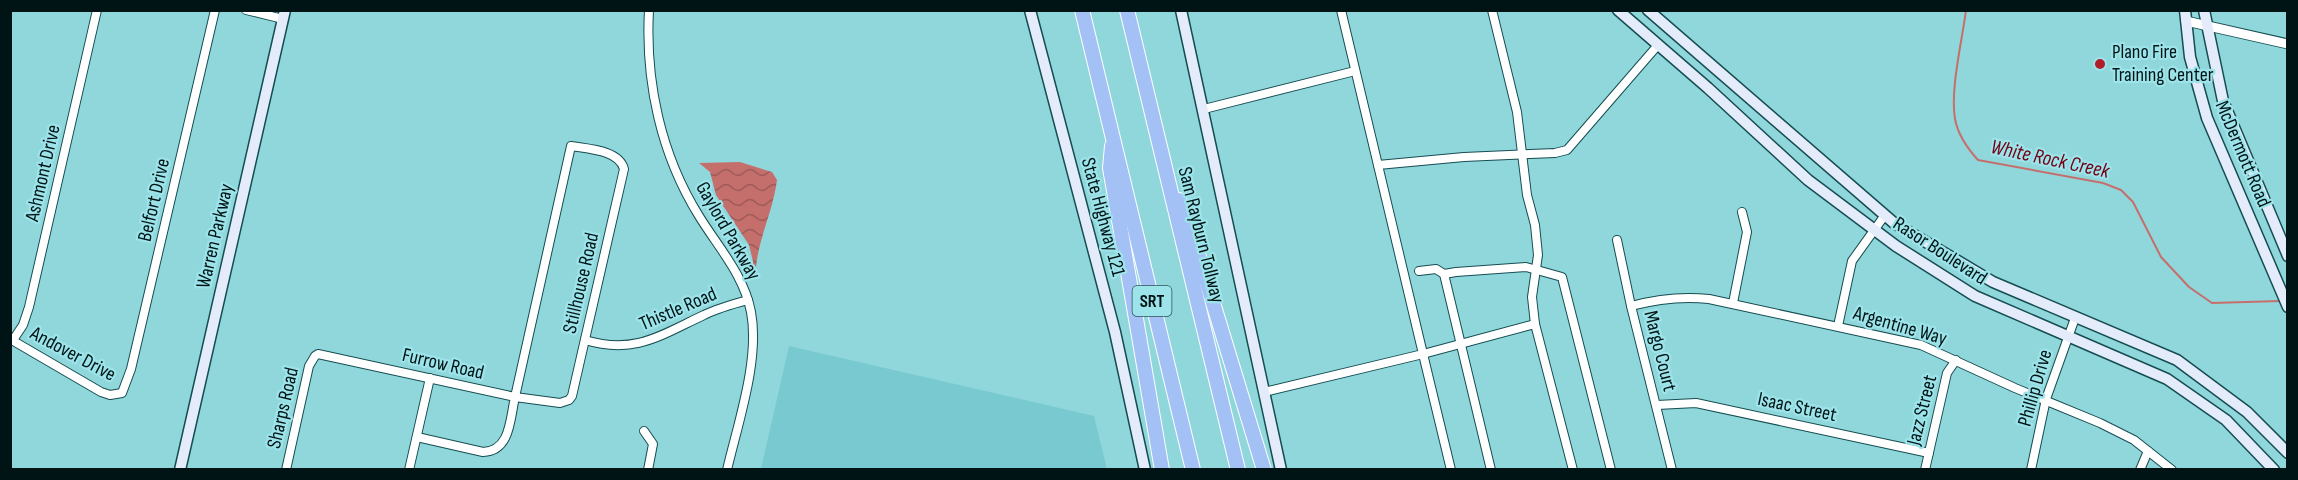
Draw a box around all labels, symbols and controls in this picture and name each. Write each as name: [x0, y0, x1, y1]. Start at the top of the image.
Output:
place label: Plano Fire Training Center: [2112, 40, 2214, 87]
marker: Plano Fire Training Center: [2093, 57, 2107, 71]
street label: McDermott Road: [2210, 97, 2276, 211]
street label: Ashmont Drive: [20, 122, 66, 225]
water label: White Rock Creek: [1988, 134, 2113, 184]
street label: State Highway 121: [1076, 155, 1130, 279]
street label: Belfort Drive: [133, 156, 175, 244]
street label: Sam Rayburn Tollway: [1172, 164, 1230, 306]
street label: Gaylord Parkway: [690, 178, 766, 285]
street label: Warren Parkway: [191, 181, 239, 291]
street label: Rasor Boulevard: [1889, 212, 1991, 290]
street label: Stillhouse Road: [558, 230, 604, 336]
street label: Thistle Road: [636, 282, 720, 336]
road number: SRT: [1132, 286, 1172, 316]
street label: Argentine Way: [1850, 301, 1950, 351]
street label: Margo Court: [1638, 308, 1682, 394]
street label: Andover Drive: [25, 321, 120, 387]
street label: Furrow Road: [400, 343, 486, 385]
street label: Phillip Drive: [2013, 347, 2057, 429]
street label: Sharps Road: [262, 365, 304, 451]
street label: Jazz Street: [1901, 372, 1942, 449]
street label: Isaac Street: [1755, 387, 1839, 427]

